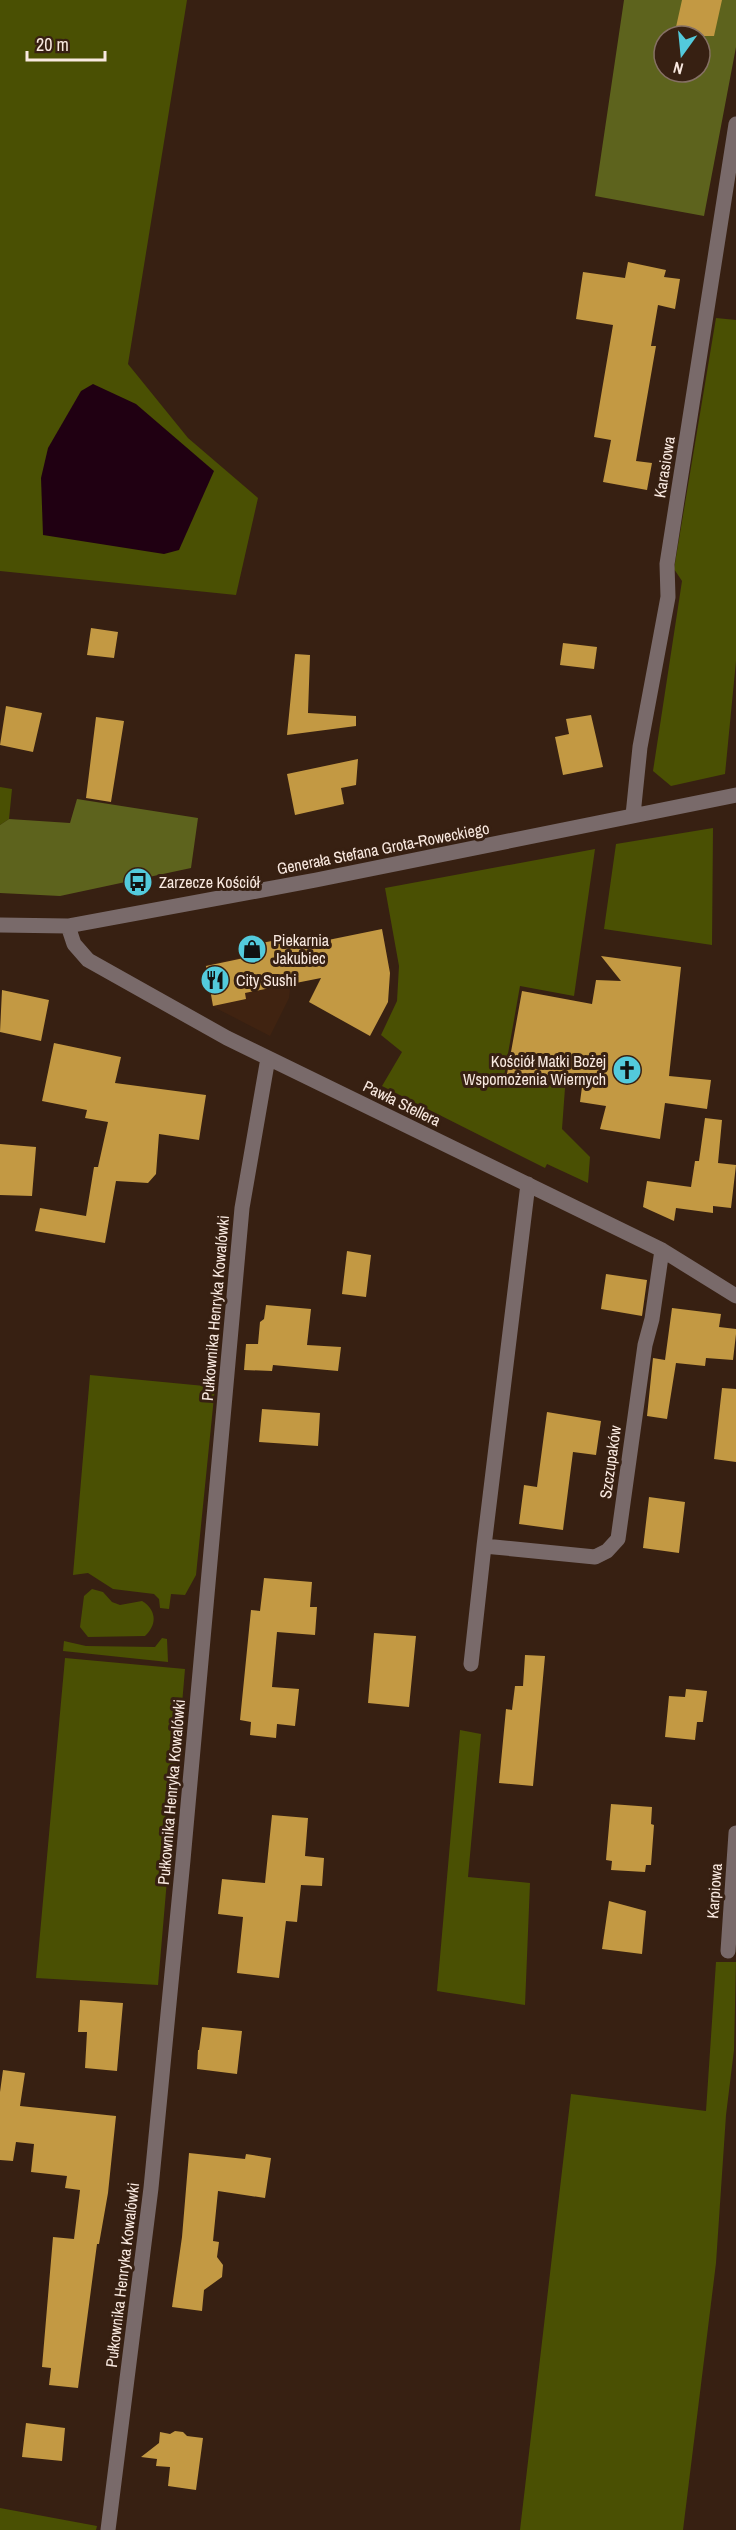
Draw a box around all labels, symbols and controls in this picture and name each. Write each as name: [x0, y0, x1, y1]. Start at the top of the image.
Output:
scale bar: [27, 24, 105, 62]
north arrow: [652, 24, 712, 84]
text: 20 m: [36, 32, 69, 57]
text: N: [671, 57, 686, 80]
street label: Karasiowa: [648, 434, 680, 499]
street label: Generała Stefana Grota-Roweckiego: [275, 817, 491, 879]
bus stop icon: Zarzecze Kościół: [122, 866, 154, 898]
place label: Zarzecze Kościół: [159, 871, 261, 893]
place label: Piekarnia Jakubiec: [273, 929, 330, 969]
shop icon: Piekarnia Jakubiec: [236, 933, 268, 965]
restaurant icon: City Sushi: [199, 964, 231, 996]
place label: City Sushi: [236, 969, 297, 991]
place label: Kościół Matki Bożej Wspomożenia Wiernych: [463, 1050, 606, 1090]
church icon: Kościół Matki Bożej Wspomożenia Wiernych: [611, 1054, 643, 1086]
street label: Pawła Stellera: [359, 1075, 445, 1132]
street label: Pułkownika Henryka Kowalówki: [196, 1214, 234, 1402]
street label: Szczupaków: [594, 1423, 626, 1500]
street label: Pułkownika Henryka Kowalówki: [152, 1698, 190, 1886]
street label: Karpiowa: [701, 1862, 727, 1919]
street label: Pułkownika Henryka Kowalówki: [100, 2181, 144, 2369]

